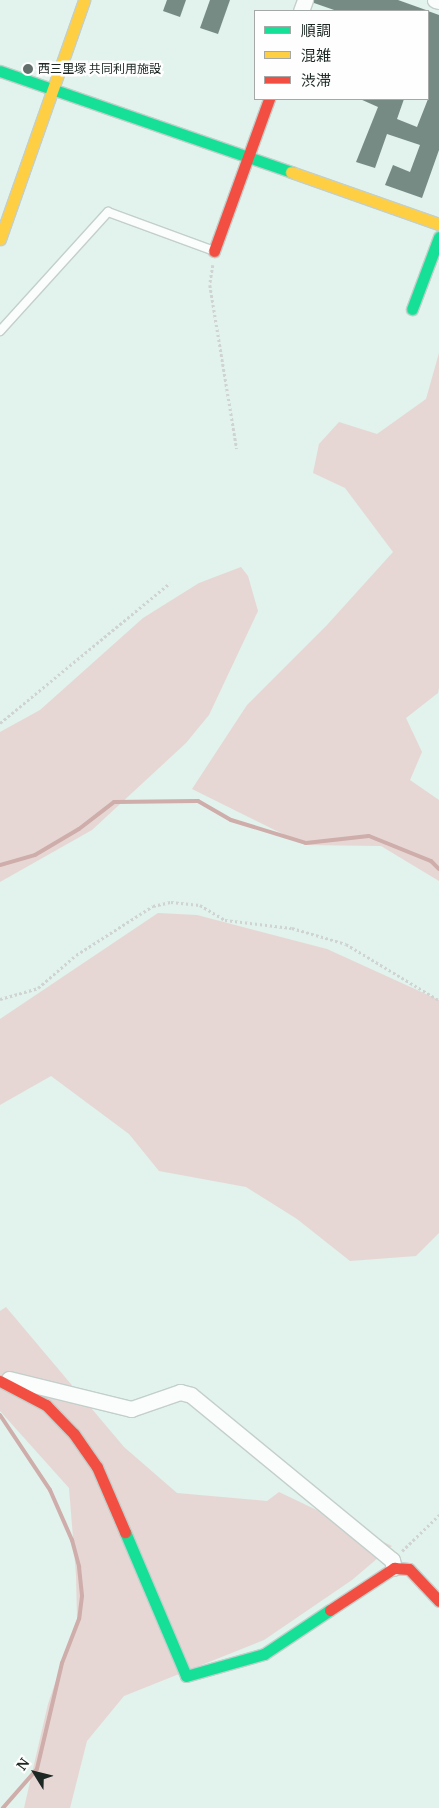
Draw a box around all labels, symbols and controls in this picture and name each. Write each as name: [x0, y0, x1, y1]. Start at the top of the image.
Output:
legend: [254, 10, 429, 100]
text: 順調: [301, 20, 331, 40]
text: 混雑: [301, 45, 331, 65]
place label: 西三里塚 共同利用施設: [38, 62, 161, 76]
marker: 西三里塚 共同利用施設: [22, 63, 34, 75]
text: 渋滞: [301, 70, 331, 90]
north arrow: [10, 1748, 60, 1798]
text: N: [12, 1754, 33, 1774]

